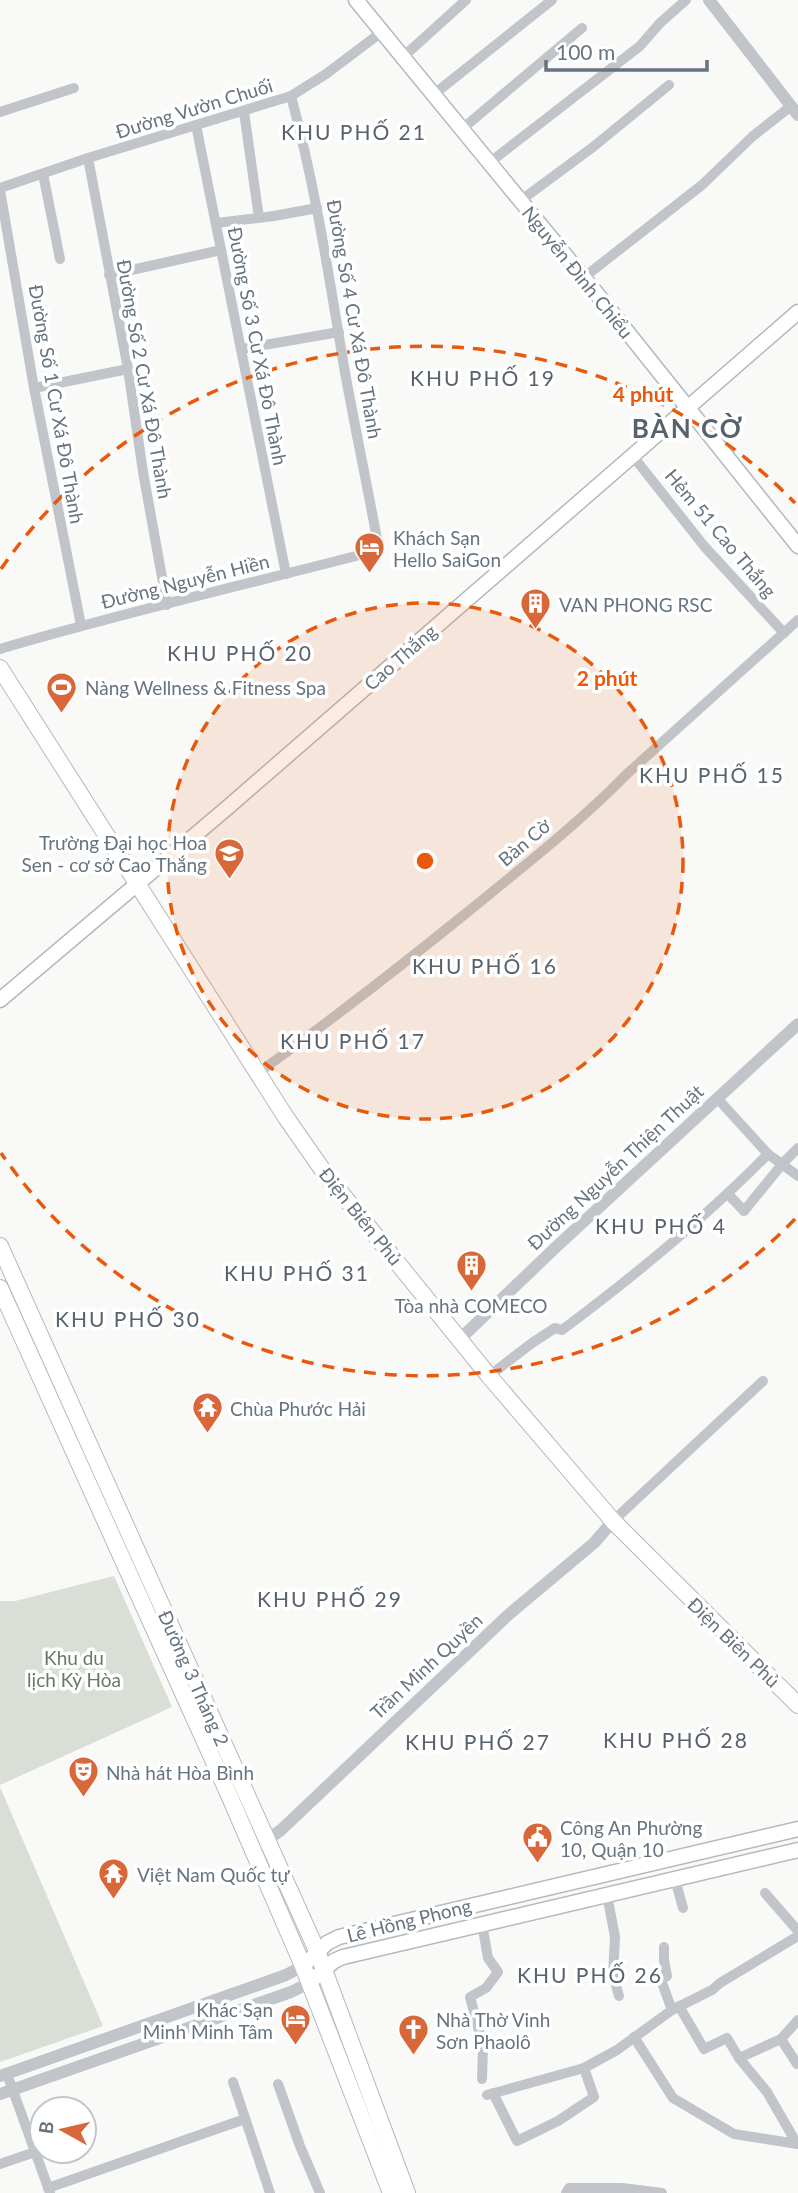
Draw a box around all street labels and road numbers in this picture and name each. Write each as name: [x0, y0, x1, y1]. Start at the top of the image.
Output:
street label: Đường Vườn Chuối: [113, 73, 275, 143]
street label: Ðường Số 4 Cư Xá Đô Thành: [323, 198, 387, 440]
street label: Nguyễn Đình Chiểu: [518, 201, 638, 343]
street label: Ðường Số 3 Cư Xá Đô Thành: [224, 225, 292, 467]
street label: Ðường Số 2 Cư Xá Đô Thành: [113, 258, 177, 500]
street label: Ðường Số 1 Cư Xá Đô Thành: [25, 283, 89, 525]
street label: Hẻm 51 Cao Thắng: [661, 464, 781, 602]
street label: Đường Nguyễn Hiền: [98, 549, 272, 613]
street label: Cao Thắng: [359, 619, 441, 695]
street label: Bàn Cờ: [493, 813, 555, 870]
street label: Đường Nguyễn Thiện Thuật: [522, 1079, 708, 1255]
street label: Điện Biên Phủ: [315, 1162, 407, 1270]
street label: Điện Biên Phủ: [683, 1592, 785, 1692]
street label: Đường 3 Tháng 2: [154, 1607, 234, 1749]
street label: Trần Minh Quyền: [365, 1608, 487, 1724]
street label: Lê Hồng Phong: [344, 1893, 474, 1947]

